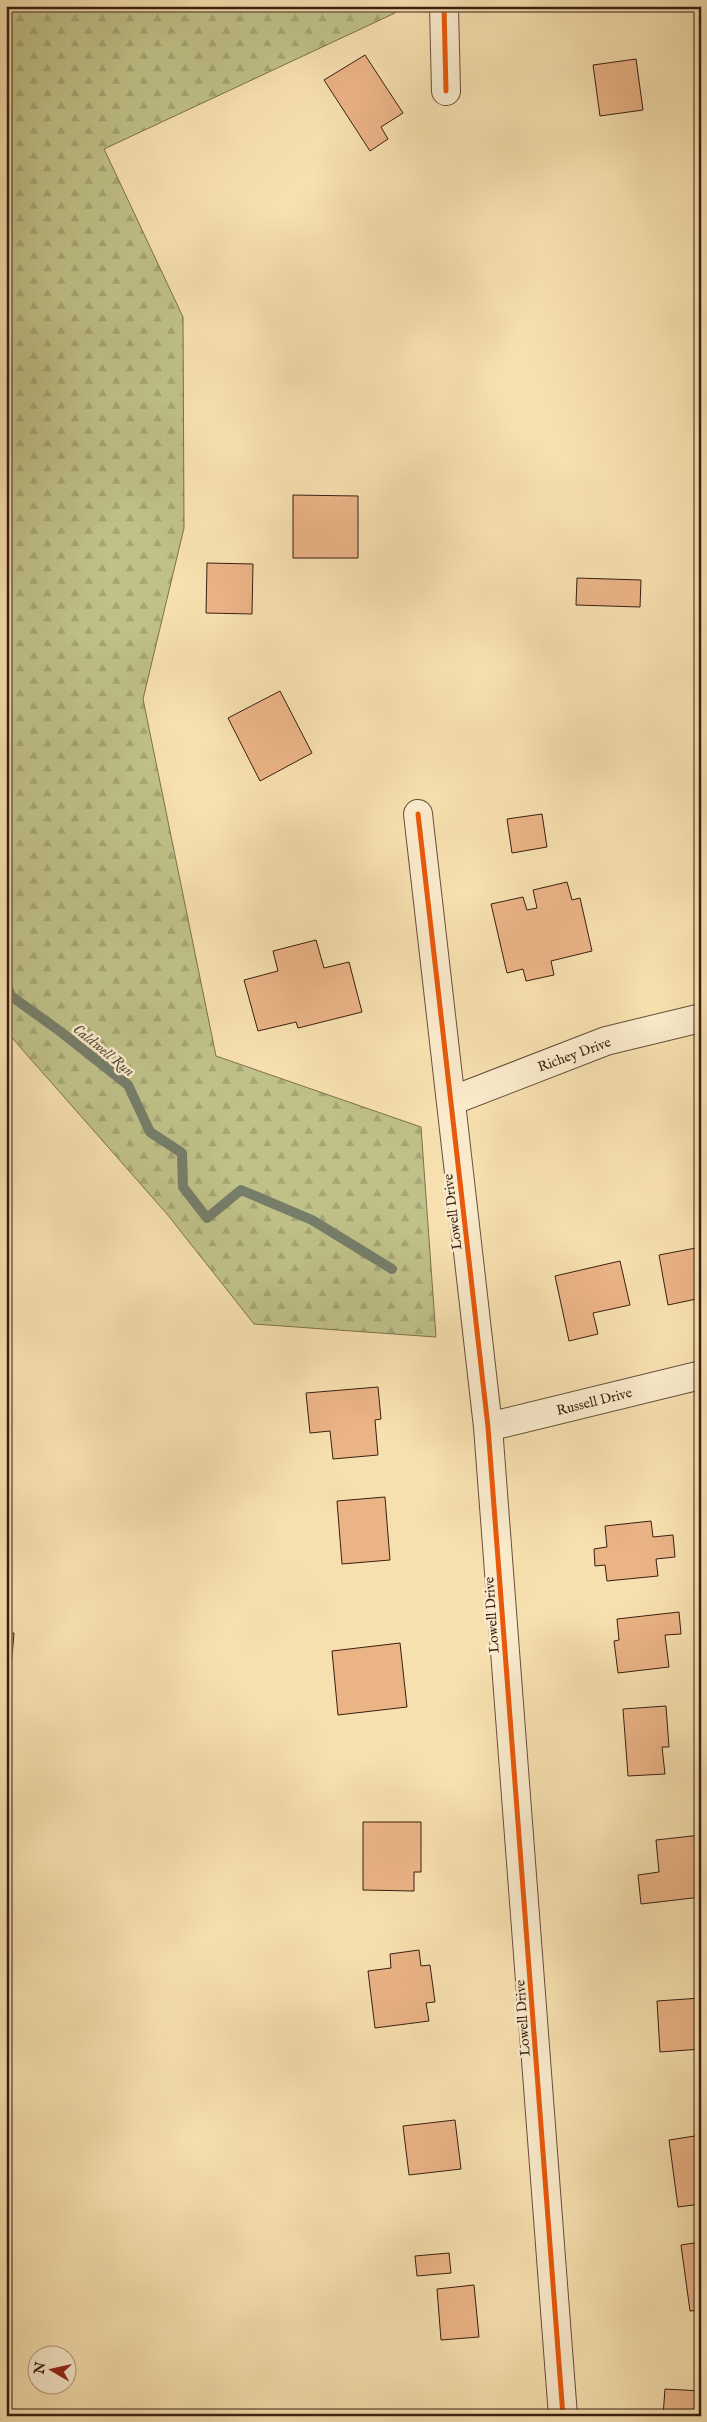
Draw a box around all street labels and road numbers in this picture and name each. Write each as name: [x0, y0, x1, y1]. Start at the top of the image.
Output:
street label: Richey Drive: [535, 1033, 614, 1077]
street label: Lowell Drive: [439, 1172, 467, 1251]
street label: Russell Drive: [554, 1384, 635, 1420]
street label: Lowell Drive: [480, 1576, 504, 1654]
street label: Lowell Drive: [511, 1979, 535, 2057]

